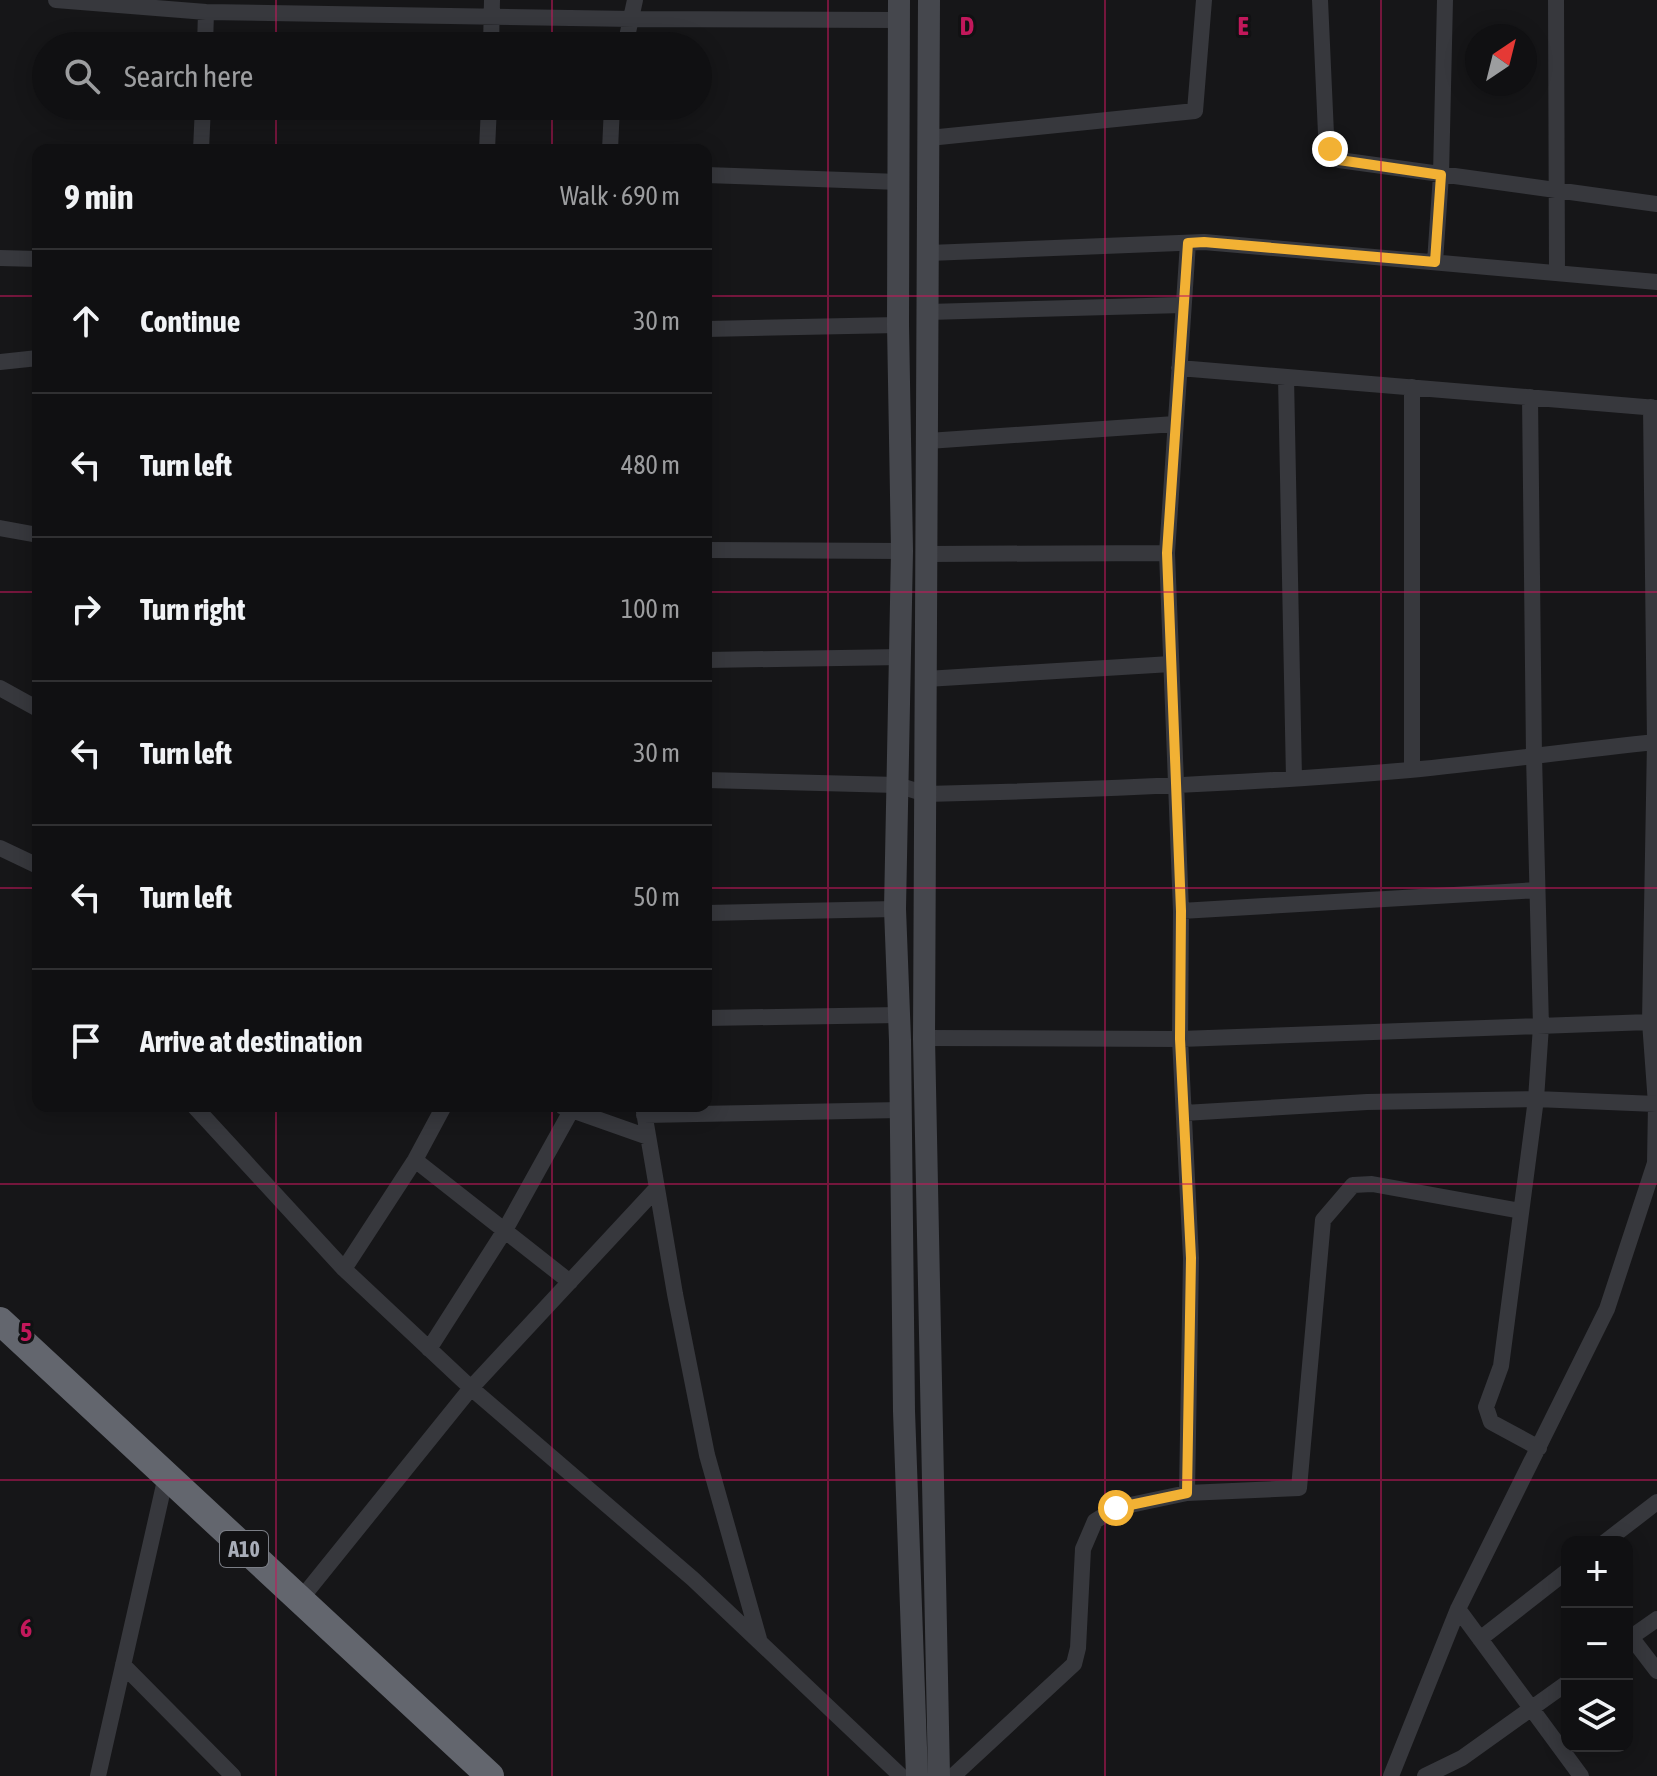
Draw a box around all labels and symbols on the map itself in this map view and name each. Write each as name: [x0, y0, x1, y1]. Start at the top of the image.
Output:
text: D: [960, 11, 974, 41]
text: E: [1237, 11, 1249, 41]
north arrow: [1465, 24, 1537, 96]
route end: [1312, 131, 1348, 167]
text: 5: [20, 1317, 32, 1347]
route start: [1098, 1490, 1134, 1526]
road number: A10: [220, 1531, 268, 1567]
text: 6: [20, 1613, 32, 1643]

